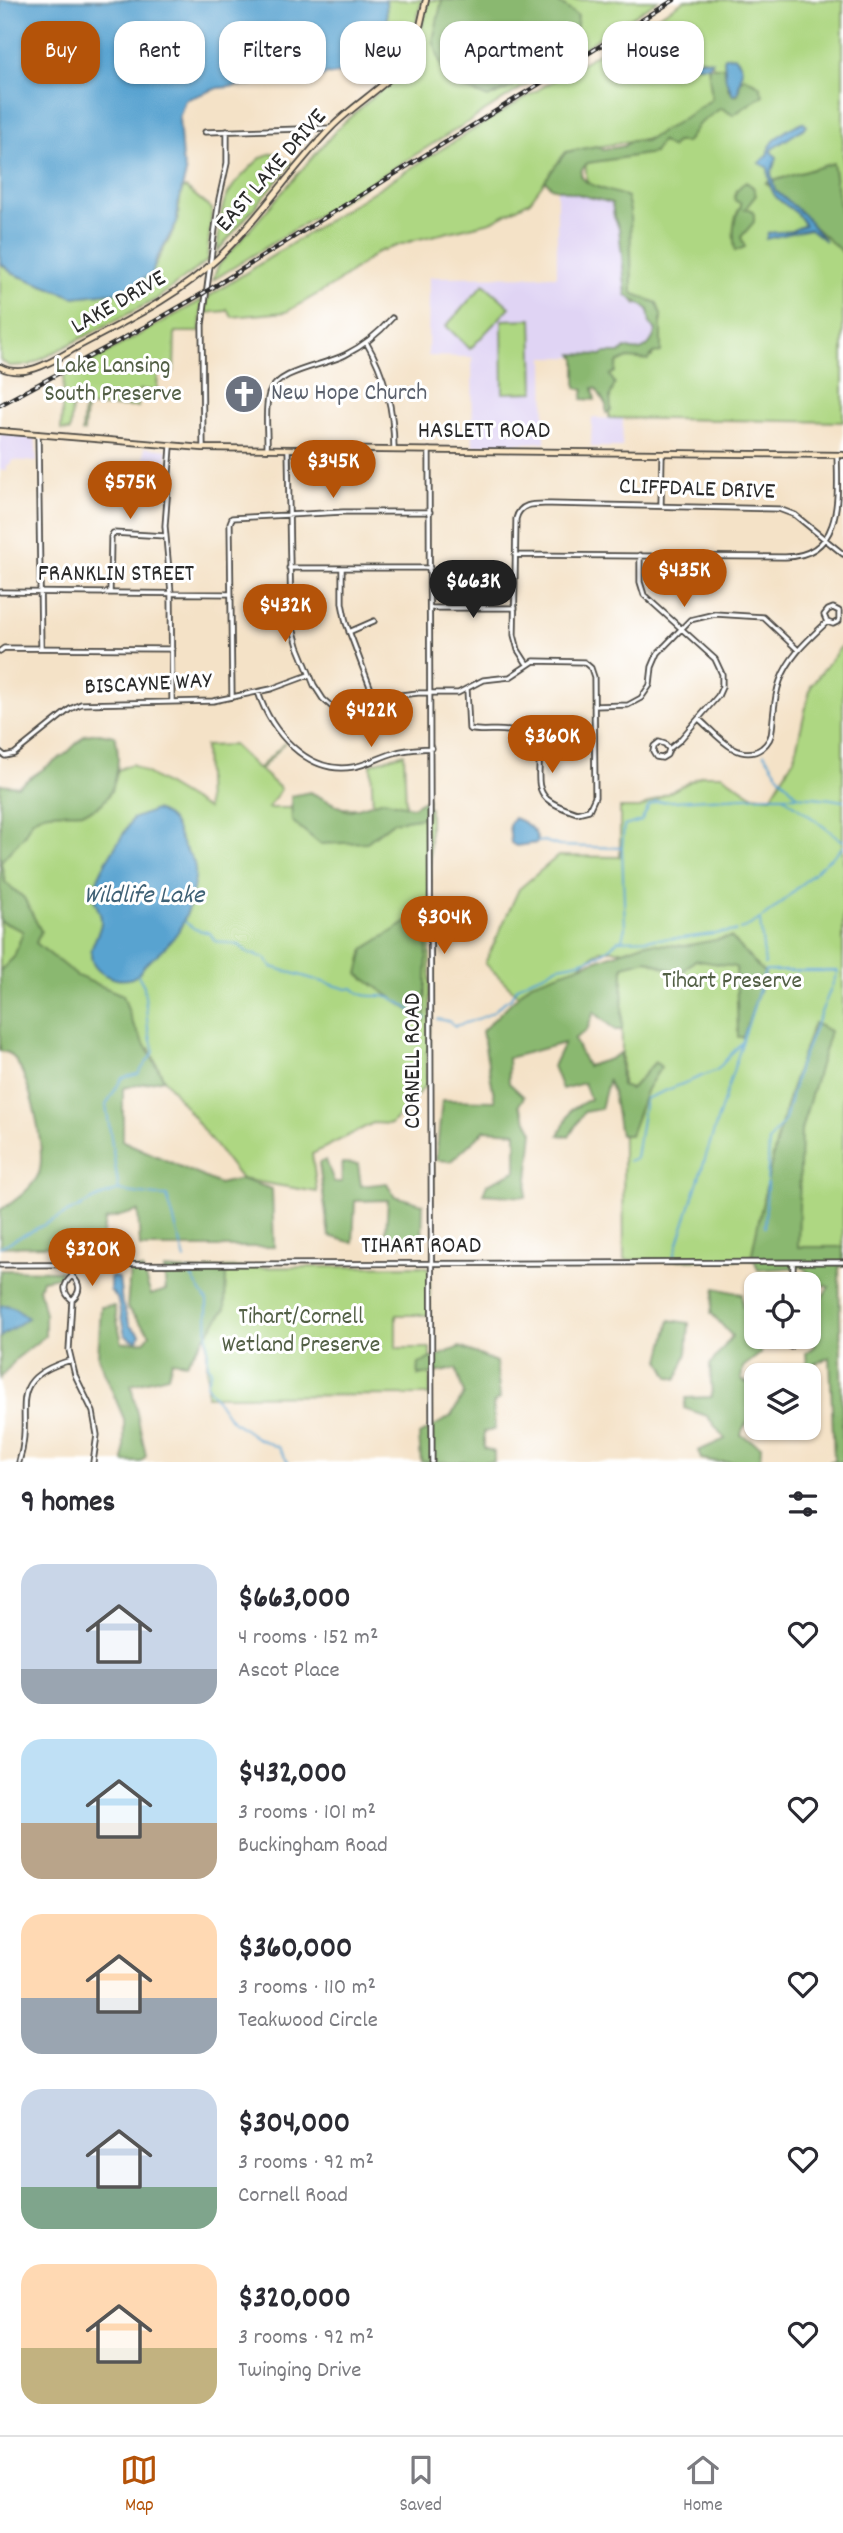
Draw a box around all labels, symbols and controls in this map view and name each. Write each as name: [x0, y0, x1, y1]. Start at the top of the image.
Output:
chip: Buy: [21, 21, 100, 84]
chip: Rent: [114, 21, 205, 84]
chip: Filters: [219, 21, 326, 84]
chip: New: [340, 21, 426, 84]
chip: Apartment: [440, 21, 588, 84]
chip: House: [602, 21, 704, 84]
street label: EAST LAKE DRIVE: [209, 102, 335, 240]
street label: LAKE DRIVE: [65, 262, 173, 344]
park label: Lake Lansing South Preserve: [44, 350, 182, 412]
church icon: New Hope Church: [223, 373, 265, 415]
place label: New Hope Church: [271, 377, 427, 411]
street label: HASLETT ROAD: [418, 415, 550, 449]
pin: $345K: [284, 440, 382, 500]
text: $345K: [307, 446, 359, 479]
pin: $575K: [81, 462, 179, 521]
text: $575K: [104, 467, 156, 500]
street label: CLIFFDALE DRIVE: [618, 470, 776, 510]
pin: $435K: [635, 550, 733, 609]
text: $435K: [658, 555, 710, 588]
street label: FRANKLIN STREET: [38, 558, 195, 592]
pin: $663K: [424, 560, 522, 620]
text: $663K: [445, 566, 501, 599]
pin: $432K: [236, 584, 334, 644]
text: $432K: [259, 590, 311, 623]
street label: BISCAYNE WAY: [84, 665, 214, 705]
pin: $422K: [322, 690, 420, 749]
text: $422K: [345, 695, 397, 728]
pin: $360K: [503, 716, 601, 775]
text: $360K: [524, 721, 580, 754]
water label: Wildlife Lake: [84, 878, 206, 915]
pin: $304K: [395, 897, 493, 956]
text: $304K: [417, 902, 471, 935]
park label: Tihart Preserve: [662, 965, 802, 999]
street label: CORNELL ROAD: [397, 993, 431, 1129]
pin: $320K: [43, 1228, 141, 1288]
street label: TIHART ROAD: [361, 1230, 481, 1264]
text: $320K: [64, 1234, 120, 1267]
map controls: [744, 1272, 821, 1440]
button: locate: [744, 1272, 821, 1349]
park label: Tihart/Cornell Wetland Preserve: [222, 1301, 380, 1363]
button: layers: [744, 1363, 821, 1440]
text: 9 homes: [21, 1483, 115, 1526]
icon: filters: [784, 1485, 822, 1523]
text: $663,000: [238, 1579, 351, 1622]
icon: home: [77, 1592, 161, 1676]
icon: heart: [784, 1615, 822, 1653]
text: 4 rooms · 152 m²: [238, 1622, 378, 1655]
text: Ascot Place: [238, 1655, 340, 1688]
text: $432,000: [238, 1754, 347, 1797]
icon: home: [77, 1767, 161, 1851]
icon: heart: [784, 1790, 822, 1828]
text: 3 rooms · 101 m²: [238, 1797, 376, 1830]
text: Buckingham Road: [238, 1830, 388, 1863]
text: $360,000: [238, 1929, 352, 1972]
icon: home: [77, 1942, 161, 2026]
icon: heart: [784, 1965, 822, 2003]
text: 3 rooms · 110 m²: [238, 1972, 376, 2005]
text: Teakwood Circle: [238, 2005, 378, 2038]
text: $304,000: [238, 2104, 350, 2147]
icon: home: [77, 2117, 161, 2201]
icon: heart: [784, 2140, 822, 2178]
text: 3 rooms · 92 m²: [238, 2147, 374, 2180]
text: Cornell Road: [238, 2180, 348, 2213]
text: $320,000: [238, 2279, 351, 2322]
icon: home: [77, 2292, 161, 2376]
icon: heart: [784, 2315, 822, 2353]
text: 3 rooms · 92 m²: [238, 2322, 374, 2355]
text: Twinging Drive: [238, 2355, 361, 2388]
tab: Map: [120, 2451, 158, 2520]
tab: Saved: [399, 2451, 442, 2520]
tab: Home: [683, 2451, 723, 2520]

